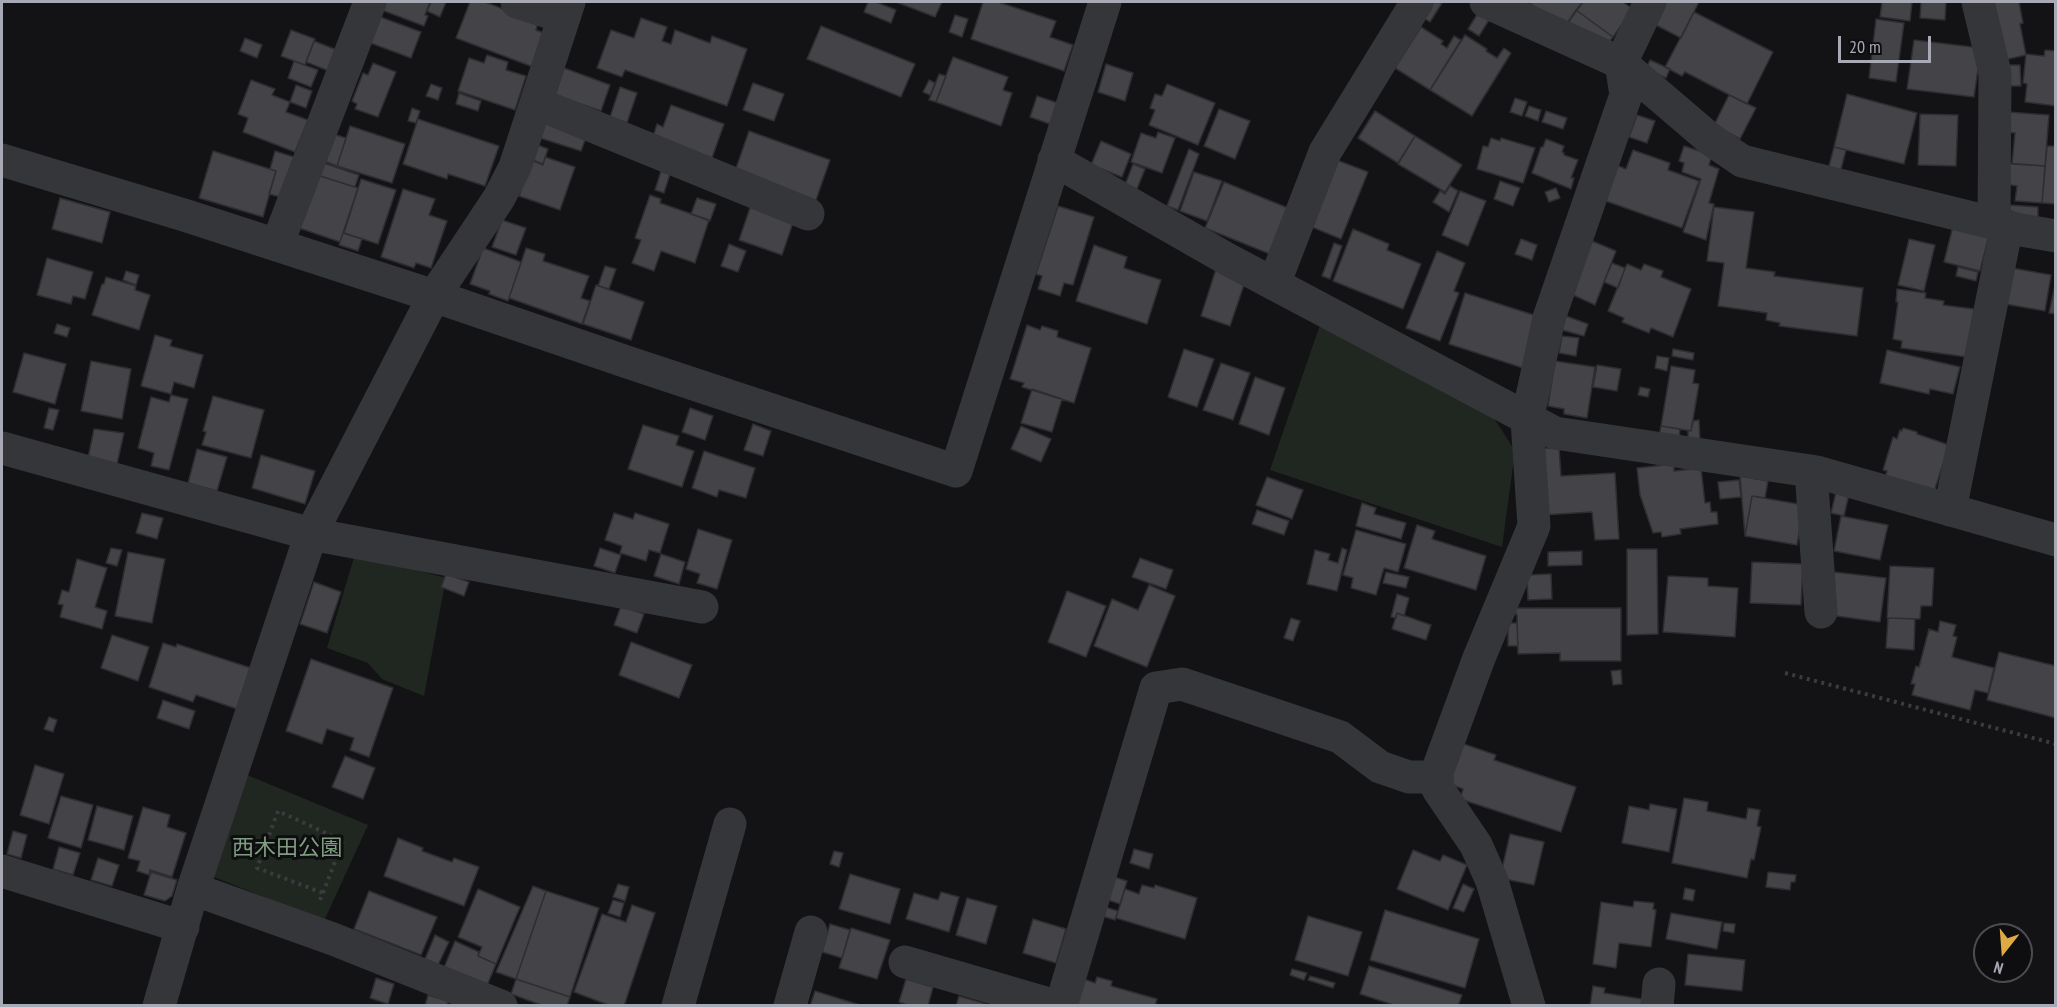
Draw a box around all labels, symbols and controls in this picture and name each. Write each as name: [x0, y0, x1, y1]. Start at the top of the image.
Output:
scale bar: [1841, 24, 1934, 62]
text: 20 m: [1849, 35, 1881, 58]
park label: 西木田公園: [232, 836, 342, 862]
north arrow: [1973, 923, 2033, 983]
text: N: [1991, 957, 2005, 979]

